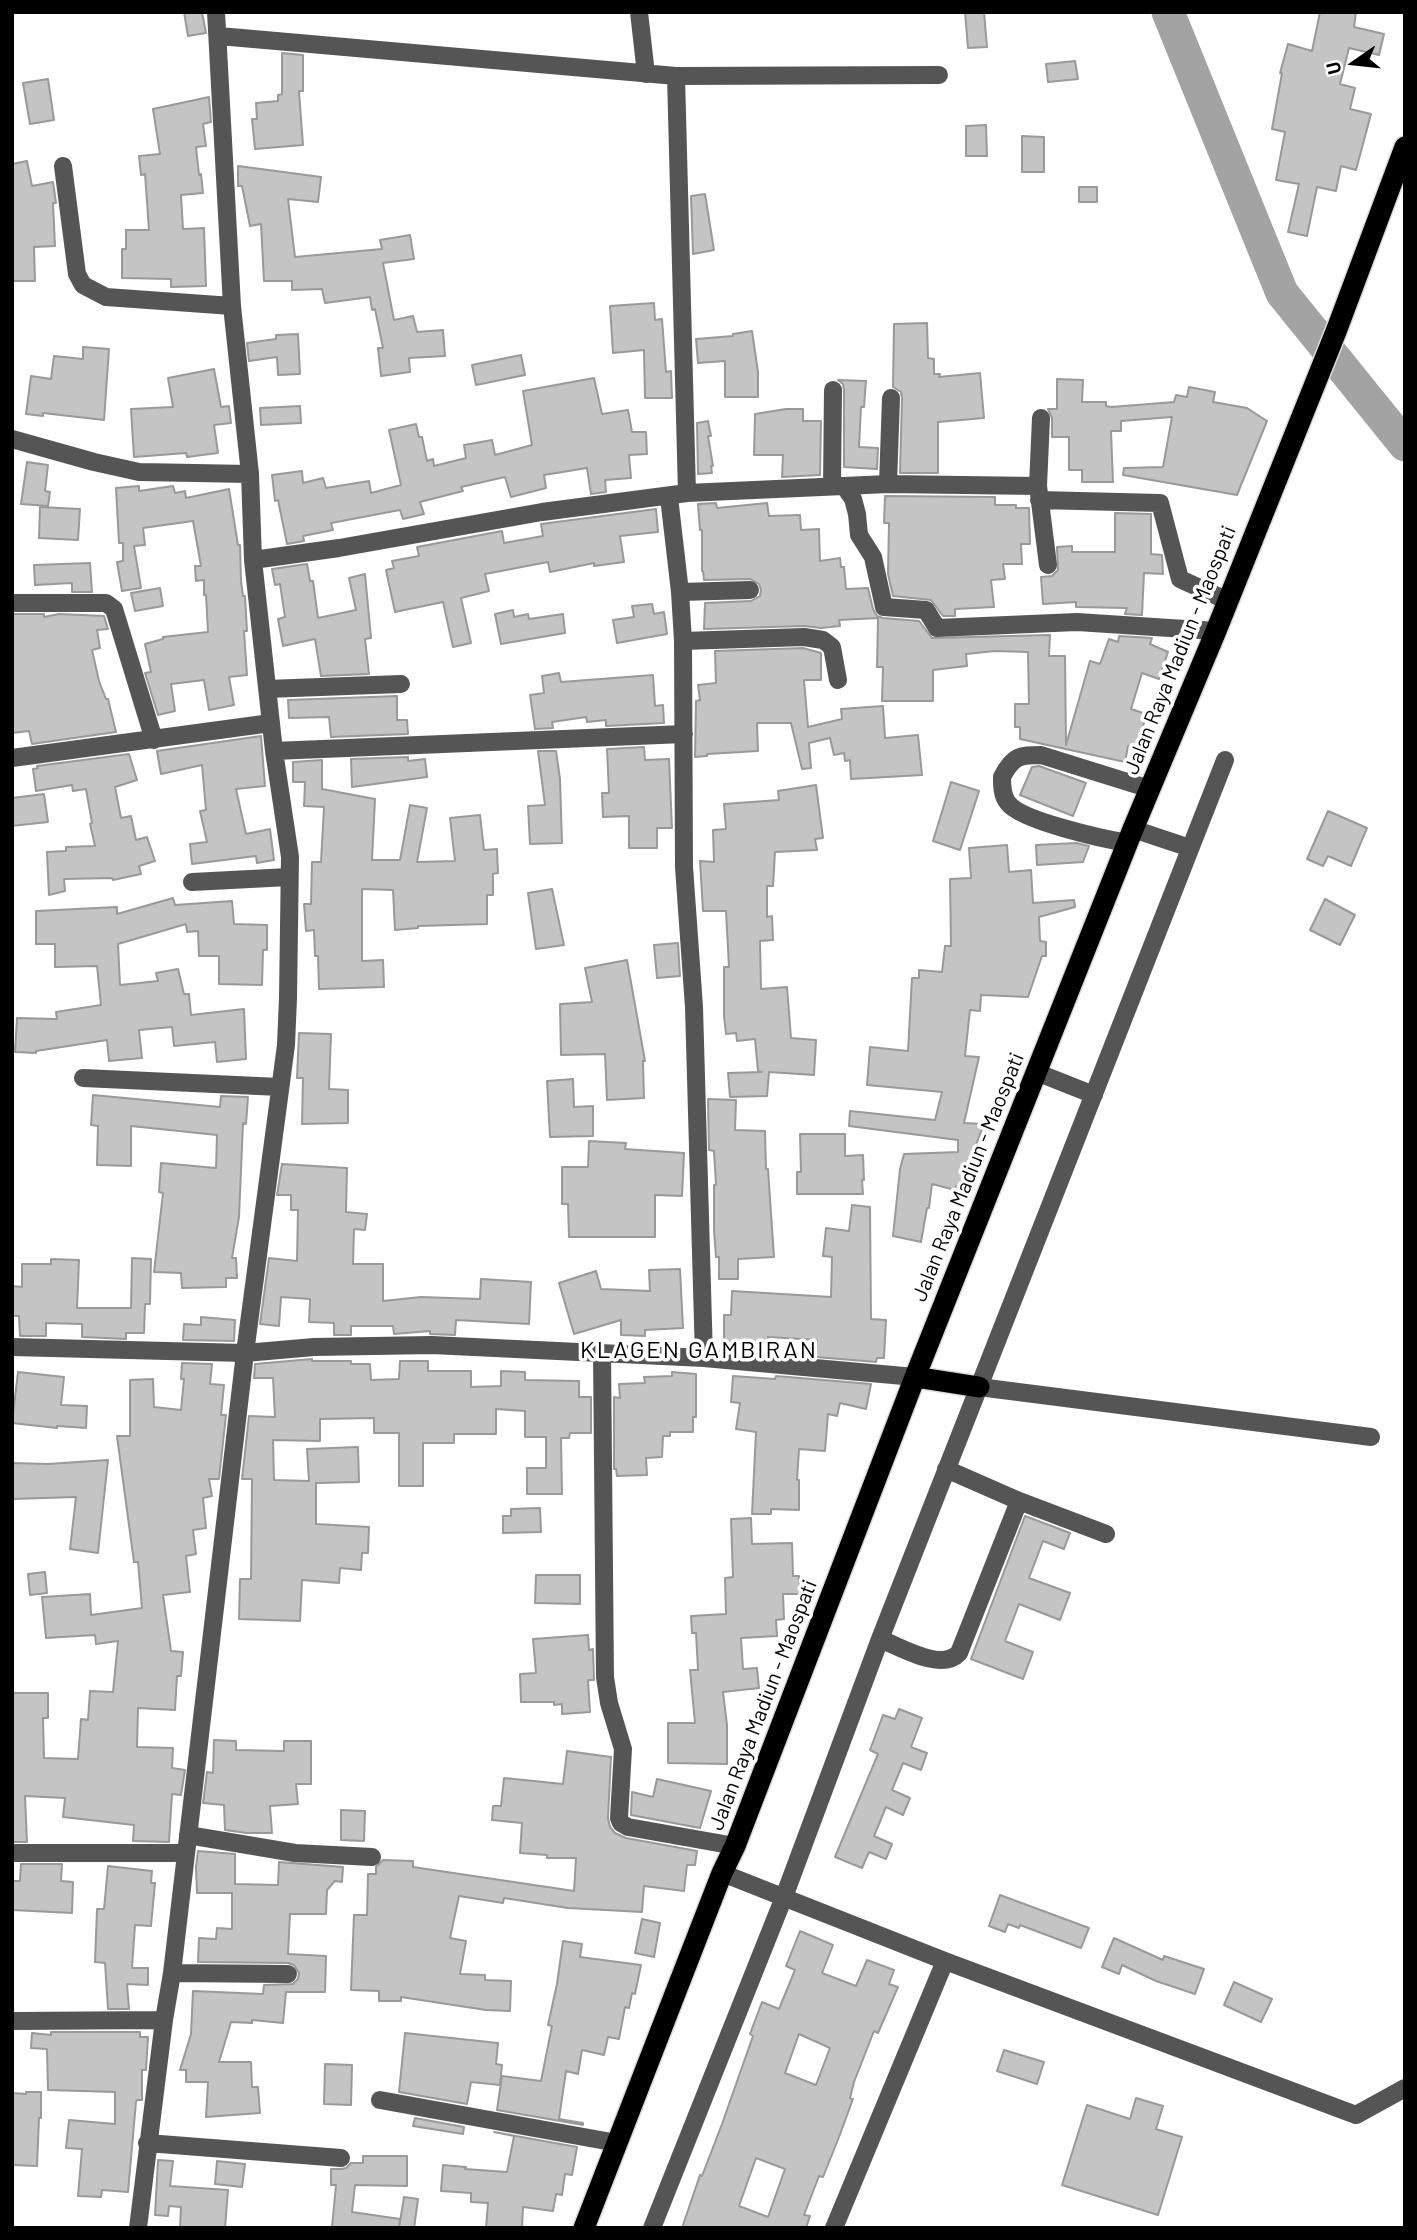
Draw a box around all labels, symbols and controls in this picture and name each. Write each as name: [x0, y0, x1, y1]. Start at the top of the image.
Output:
north arrow: [1319, 28, 1389, 98]
text: U: [1321, 60, 1346, 77]
street label: Jalan Raya Madiun - Maospati: [1118, 522, 1242, 778]
street label: Jalan Raya Madiun - Maospati: [906, 1049, 1030, 1305]
district label: KLAGEN GAMBIRAN: [582, 1336, 816, 1364]
street label: Jalan Raya Madiun - Maospati: [704, 1576, 822, 1834]

